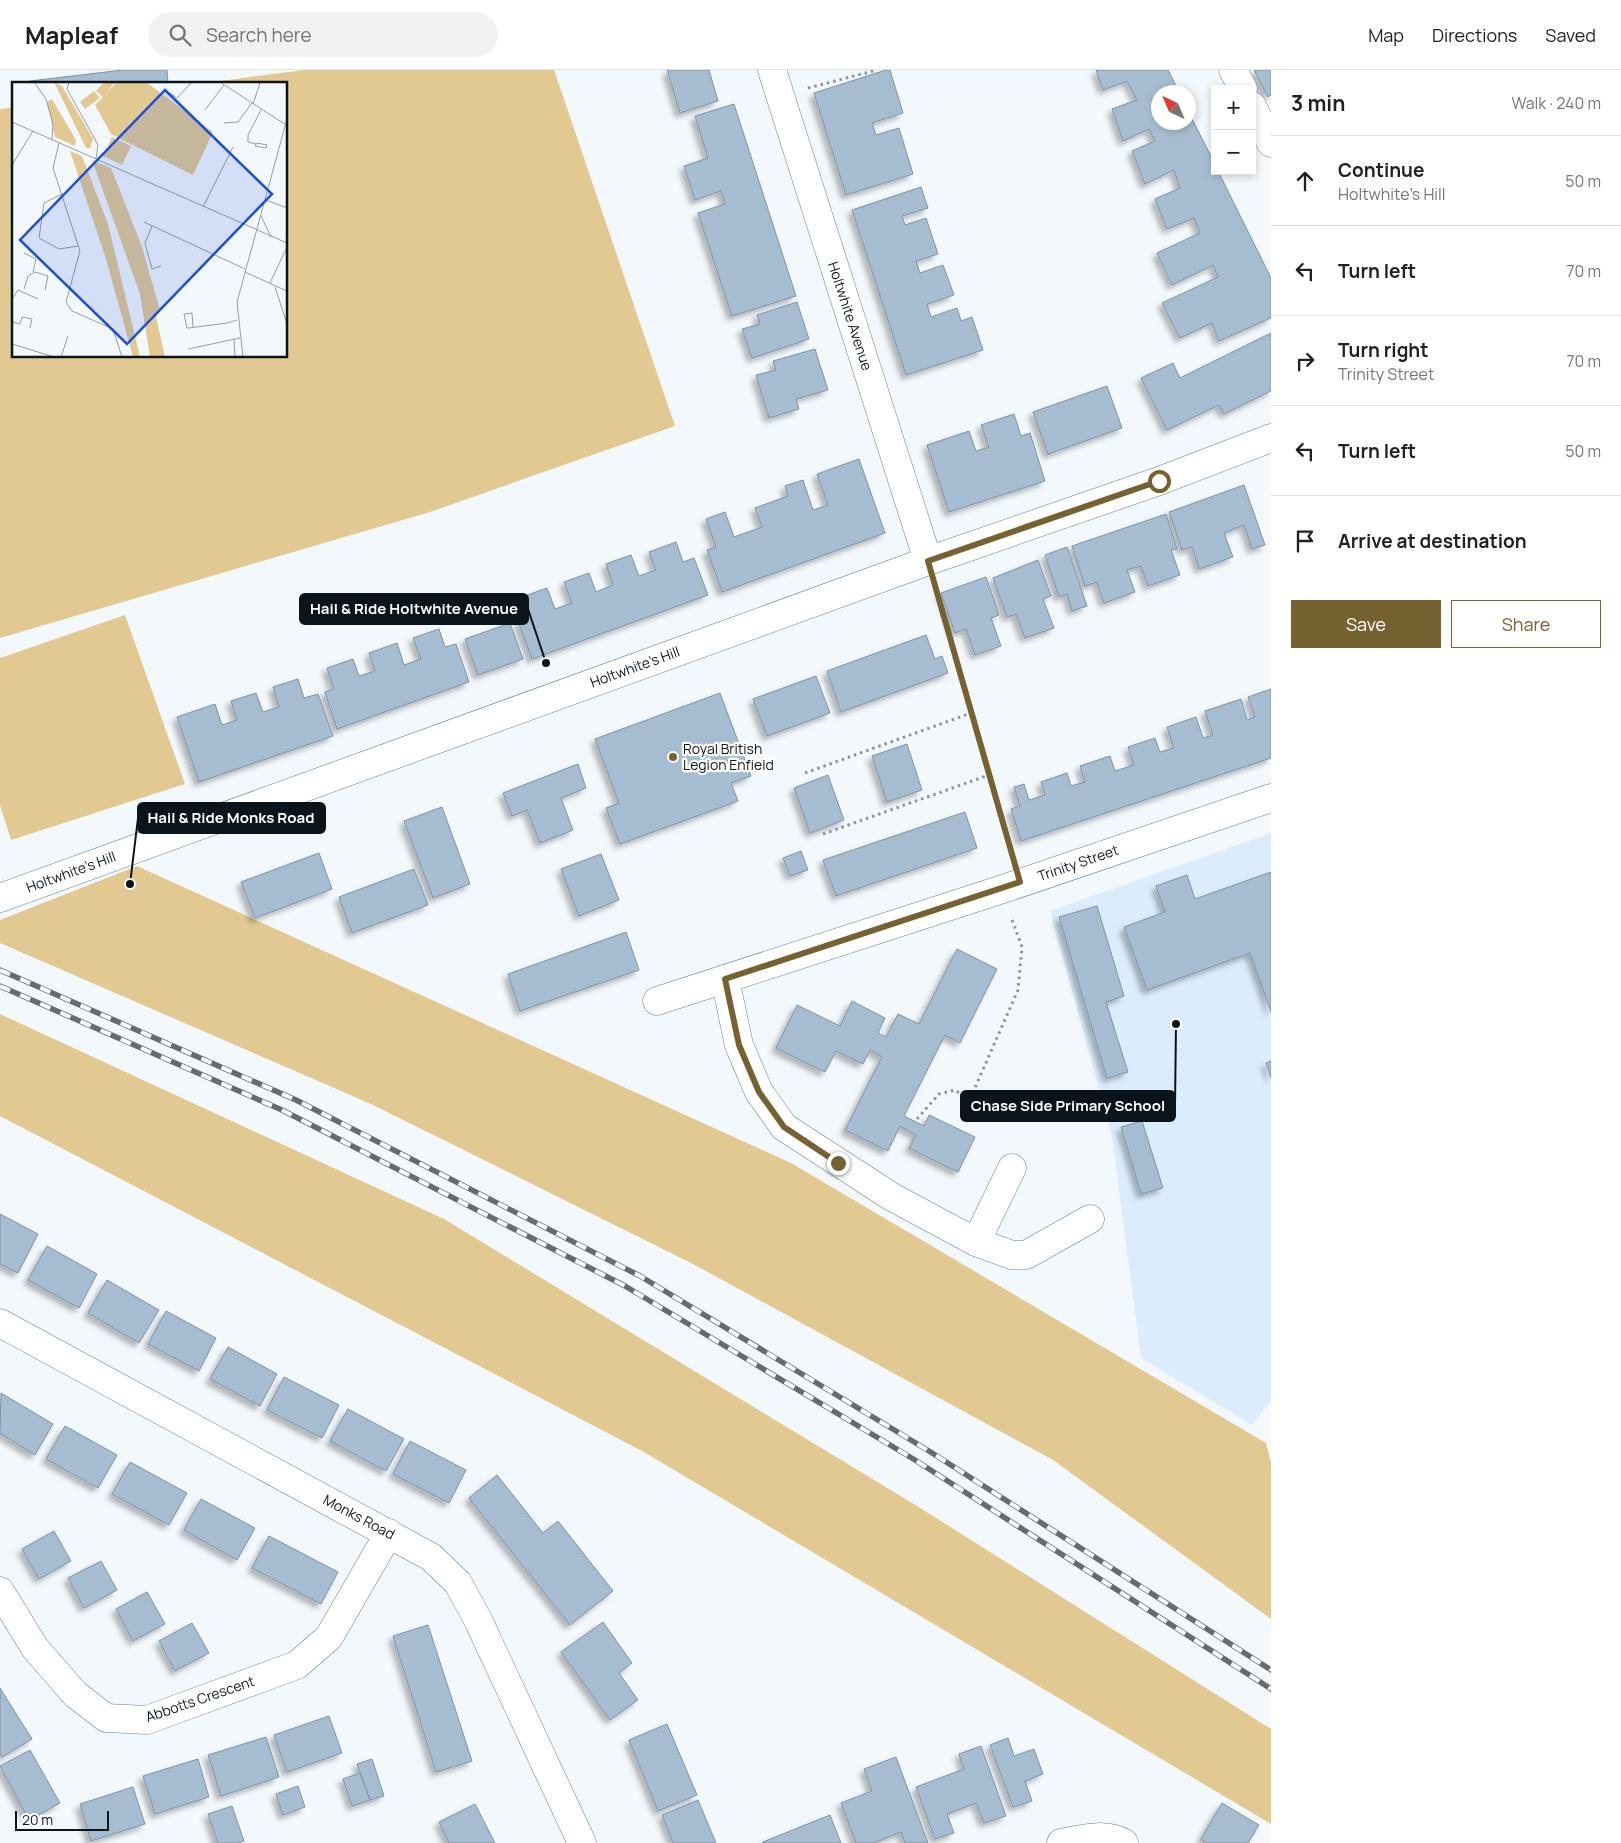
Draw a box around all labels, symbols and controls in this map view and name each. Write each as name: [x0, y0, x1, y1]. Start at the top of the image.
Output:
search box: [148, 12, 498, 57]
text: Mapleaf: [25, 18, 118, 51]
icon: search: [166, 21, 194, 49]
text: Search here: [206, 22, 312, 48]
text: Map: [1368, 23, 1404, 47]
text: Directions: [1432, 23, 1517, 47]
text: Saved: [1545, 23, 1596, 47]
inset map: [12, 82, 288, 358]
north arrow: [1151, 85, 1196, 130]
map controls: [1211, 85, 1256, 175]
button: +: [1211, 85, 1256, 130]
text: 3 min: [1291, 89, 1345, 117]
text: Walk · 240 m: [1511, 92, 1601, 114]
button: −: [1211, 130, 1256, 175]
text: Continue: [1338, 157, 1424, 183]
icon: ahead: [1291, 167, 1319, 195]
text: 50 m: [1565, 170, 1601, 192]
text: Holtwhite's Hill: [1338, 183, 1446, 205]
icon: left: [1291, 257, 1319, 285]
text: Turn left: [1338, 258, 1416, 284]
street label: Holtwhite Avenue: [824, 259, 877, 373]
text: 70 m: [1566, 260, 1601, 282]
text: Turn right: [1338, 337, 1428, 363]
icon: right: [1291, 347, 1319, 375]
text: 70 m: [1566, 350, 1601, 372]
text: Trinity Street: [1338, 363, 1434, 385]
icon: left: [1291, 437, 1319, 465]
text: Turn left: [1338, 438, 1416, 464]
text: 50 m: [1565, 440, 1601, 462]
route start: [1148, 470, 1171, 493]
icon: arrive: [1291, 527, 1319, 555]
text: Arrive at destination: [1338, 528, 1527, 554]
callout: Hail & Ride Holtwhite Avenue: [300, 594, 528, 624]
text: Hail & Ride Holtwhite Avenue: [310, 598, 518, 619]
button: Save: [1291, 600, 1441, 648]
button: Share: [1451, 600, 1601, 648]
street label: Holtwhite's Hill: [587, 642, 682, 692]
place label: Royal British Legion Enfield: [683, 739, 774, 774]
marker: Royal British Legion Enfield: [667, 751, 679, 763]
callout: Hail & Ride Monks Road: [138, 803, 325, 833]
text: Hail & Ride Monks Road: [148, 807, 314, 828]
street label: Trinity Street: [1035, 840, 1121, 885]
street label: Holtwhite's Hill: [23, 847, 118, 897]
callout: Chase Side Primary School: [961, 1091, 1175, 1121]
text: Chase Side Primary School: [971, 1095, 1165, 1116]
route end: [827, 1152, 850, 1175]
street label: Monks Road: [320, 1490, 398, 1543]
street label: Abbotts Crescent: [143, 1671, 257, 1726]
scale bar: [15, 1808, 109, 1831]
text: 20 m: [22, 1810, 53, 1829]

